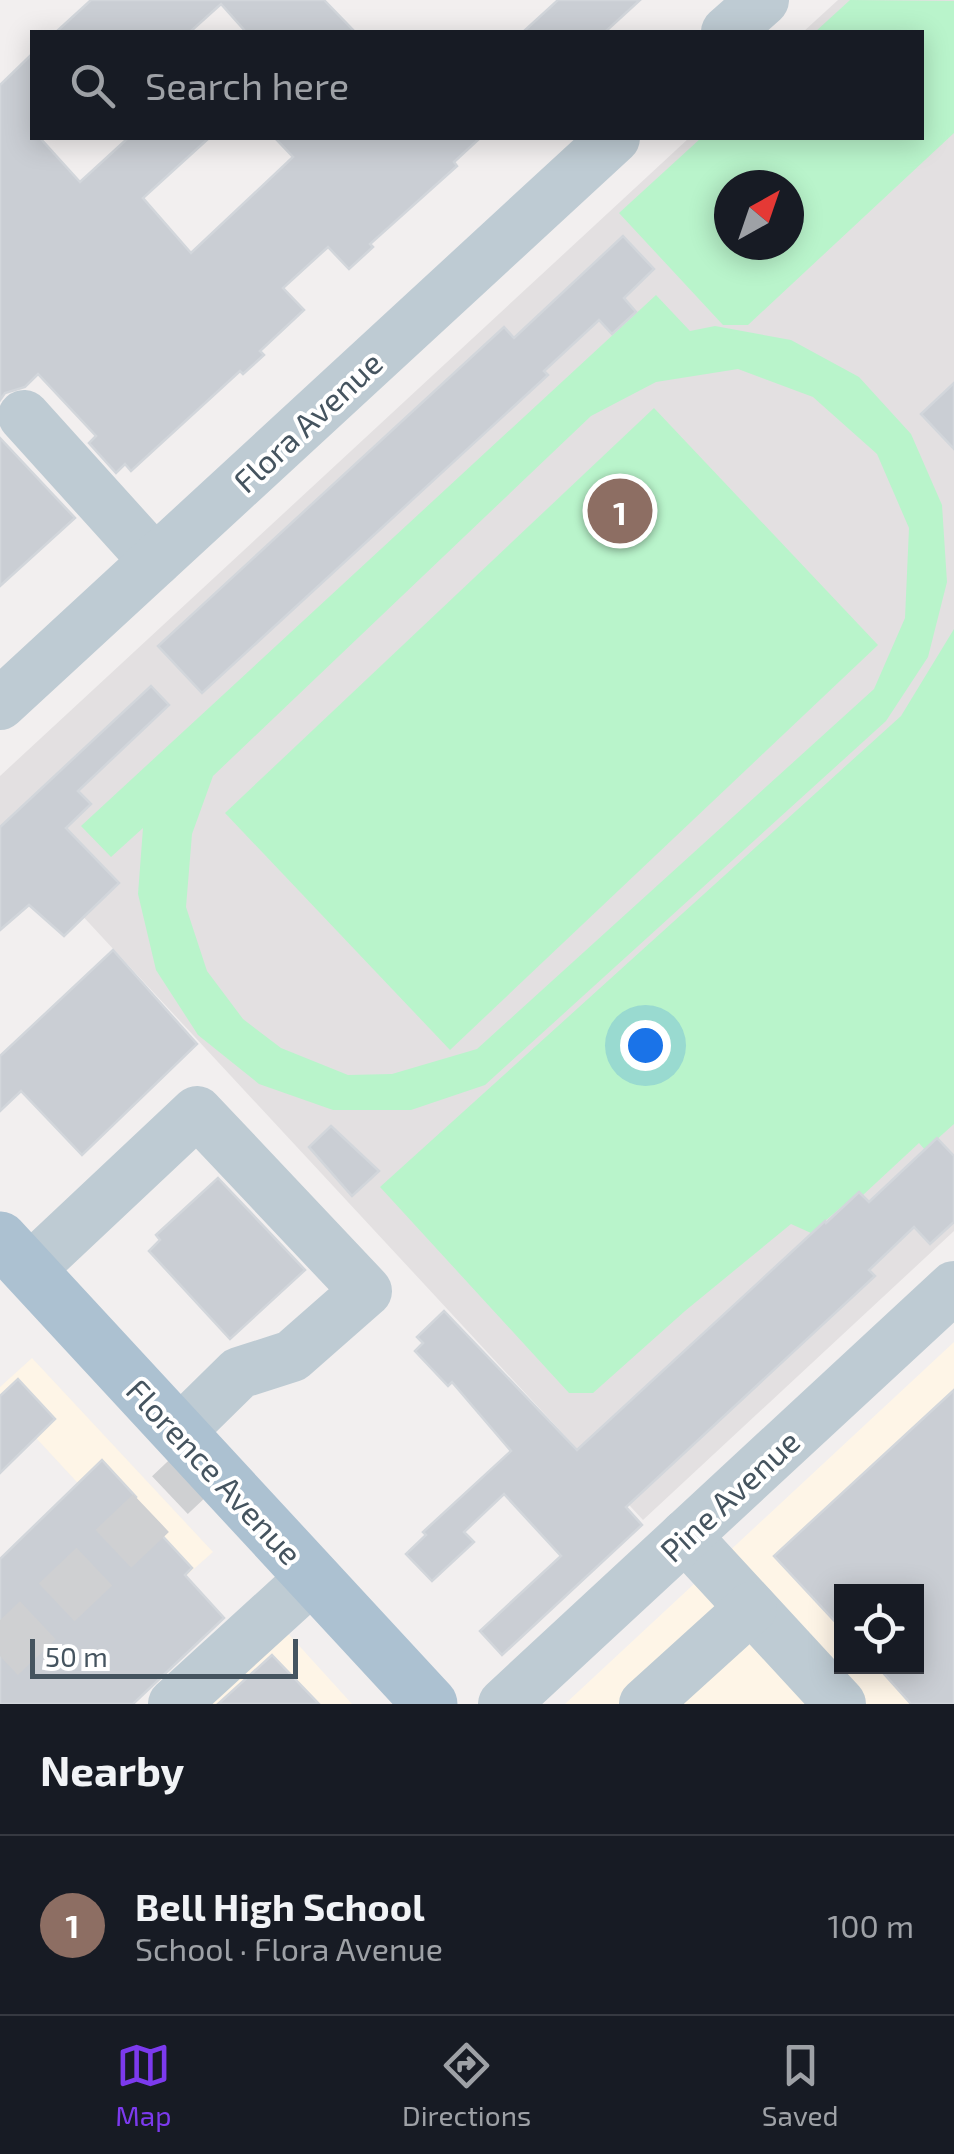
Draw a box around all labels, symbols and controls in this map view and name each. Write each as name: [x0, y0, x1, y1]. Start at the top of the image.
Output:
search box: [30, 30, 924, 140]
icon: search: [65, 58, 120, 113]
text: Search here: [145, 62, 349, 108]
north arrow: [714, 170, 804, 260]
street label: Flora Avenue: [225, 343, 389, 499]
pin: 1: [588, 474, 652, 548]
your location: [620, 1020, 671, 1071]
street label: Florence Avenue: [120, 1371, 310, 1571]
street label: Pine Avenue: [652, 1421, 806, 1569]
map controls: [834, 1584, 924, 1674]
button: locate: [834, 1584, 924, 1674]
scale bar: [30, 1634, 298, 1678]
text: 50 m: [45, 1639, 108, 1673]
text: Nearby: [40, 1744, 184, 1794]
text: Bell High School: [135, 1883, 425, 1929]
text: 1: [66, 1906, 79, 1944]
text: 100 m: [828, 1906, 914, 1944]
text: School · Flora Avenue: [135, 1929, 443, 1967]
tab: Map: [115, 2038, 171, 2132]
tab: Directions: [402, 2038, 531, 2132]
tab: Saved: [762, 2038, 839, 2132]

